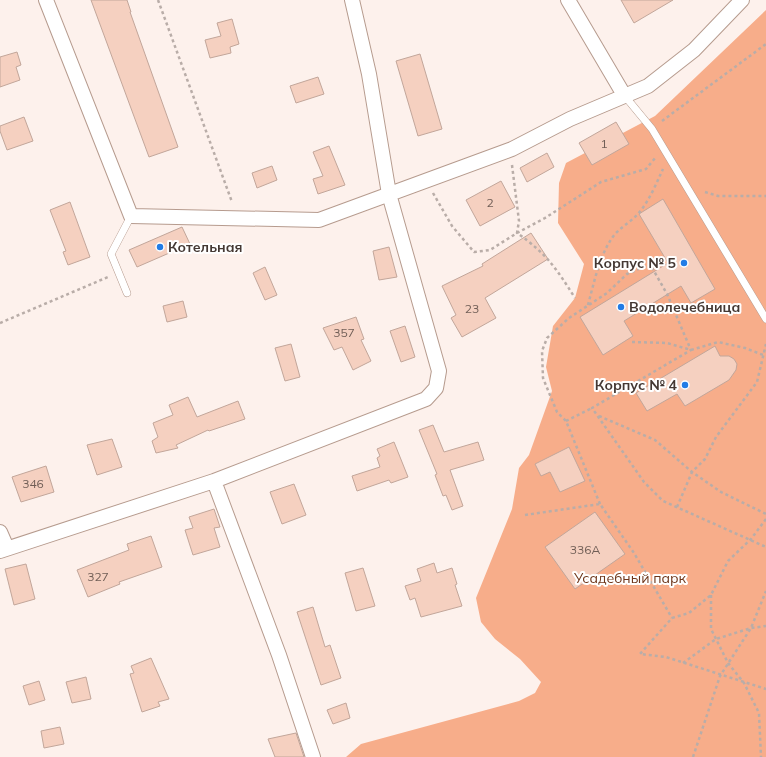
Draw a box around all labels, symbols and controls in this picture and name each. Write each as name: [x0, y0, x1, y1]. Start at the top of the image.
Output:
house number: 1: [600, 136, 608, 151]
house number: 2: [486, 195, 494, 210]
place label: Котельная: [168, 238, 243, 256]
marker: Котельная: [155, 242, 165, 252]
place label: Корпус № 5: [594, 254, 676, 272]
marker: Корпус № 5: [679, 258, 689, 268]
place label: Водолечебница: [629, 298, 740, 316]
house number: 23: [465, 301, 479, 316]
marker: Водолечебница: [616, 302, 626, 312]
house number: 357: [333, 325, 355, 340]
place label: Корпус № 4: [595, 376, 678, 394]
marker: Корпус № 4: [680, 380, 690, 390]
house number: 346: [22, 476, 44, 491]
house number: 336А: [570, 542, 600, 557]
house number: 327: [87, 569, 109, 584]
park label: Усадебный парк: [573, 569, 687, 587]

